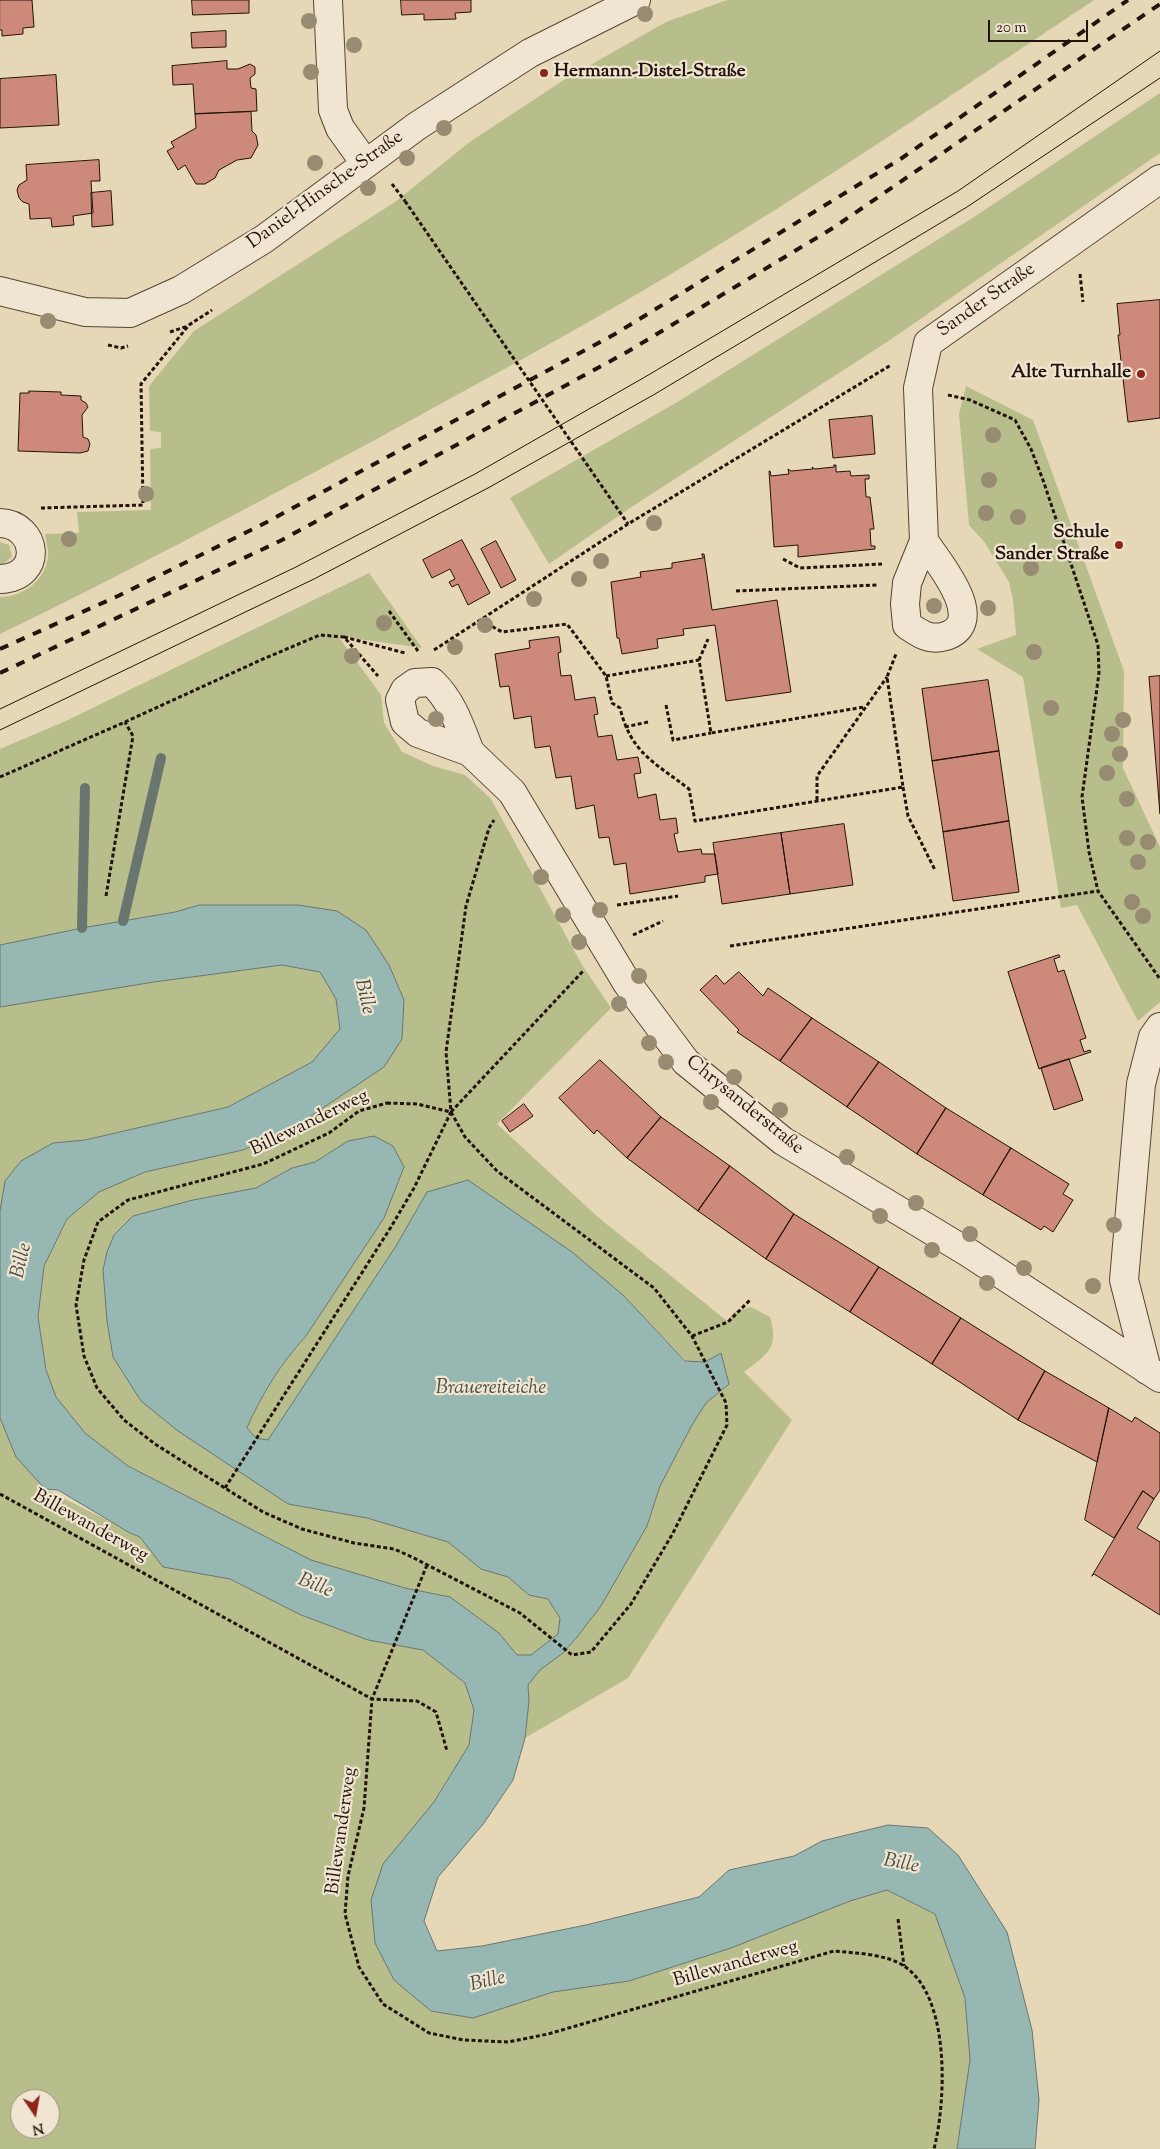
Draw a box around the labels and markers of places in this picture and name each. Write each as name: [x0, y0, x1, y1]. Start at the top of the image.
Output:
place label: Hermann-Distel-Straße: [554, 62, 746, 84]
marker: Hermann-Distel-Straße: [538, 67, 550, 79]
place label: Alte Turnhalle: [1011, 363, 1131, 385]
marker: Alte Turnhalle: [1135, 368, 1147, 380]
place label: Schule Sander Straße: [995, 523, 1109, 567]
marker: Schule Sander Straße: [1113, 539, 1125, 551]

